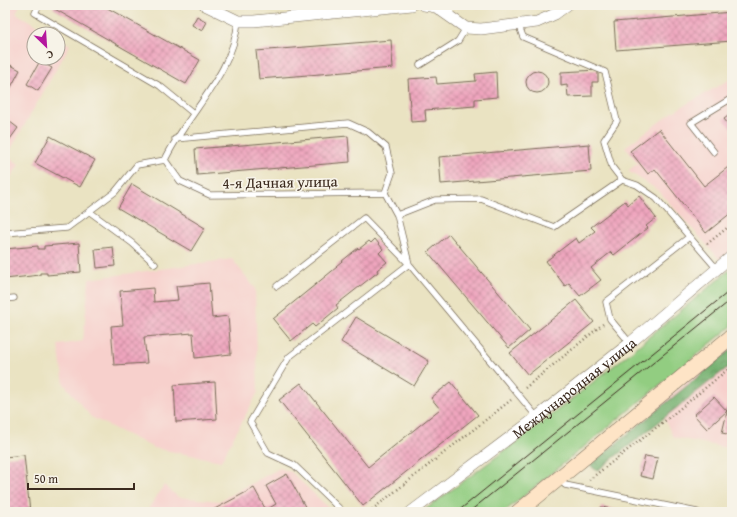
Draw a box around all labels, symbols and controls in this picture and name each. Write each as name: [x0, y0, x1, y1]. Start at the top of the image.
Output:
north arrow: [26, 26, 66, 66]
text: С: [44, 46, 56, 64]
street label: 4-я Дачная улица: [222, 170, 339, 194]
street label: Международная улица: [507, 331, 641, 443]
scale bar: [28, 465, 134, 491]
text: 50 m: [34, 470, 58, 487]

